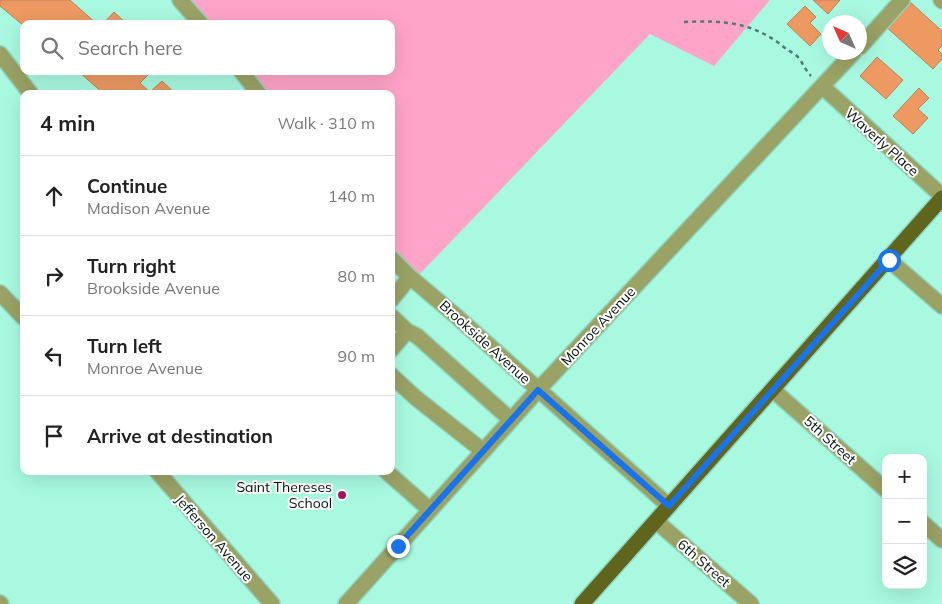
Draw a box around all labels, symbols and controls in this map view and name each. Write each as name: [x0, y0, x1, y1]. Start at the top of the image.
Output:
north arrow: [822, 15, 867, 60]
search box: [20, 20, 395, 75]
icon: search: [38, 34, 66, 62]
text: Search here: [78, 36, 182, 60]
street label: Waverly Place: [841, 104, 923, 180]
text: 4 min: [40, 110, 95, 136]
text: Walk · 310 m: [277, 113, 375, 133]
text: Continue: [87, 174, 167, 198]
icon: ahead: [40, 182, 68, 210]
text: 140 m: [328, 186, 375, 206]
text: Madison Avenue: [87, 198, 210, 218]
route start: [878, 249, 901, 272]
text: Turn right: [87, 254, 176, 278]
icon: right: [40, 262, 68, 290]
text: 80 m: [338, 266, 375, 286]
text: Brookside Avenue: [87, 278, 220, 298]
street label: Monroe Avenue: [557, 283, 639, 369]
street label: Brookside Avenue: [436, 296, 534, 388]
text: Turn left: [87, 334, 162, 358]
icon: left: [40, 342, 68, 370]
text: 90 m: [338, 346, 375, 366]
text: Monroe Avenue: [87, 358, 203, 378]
street label: 5th Street: [800, 412, 860, 468]
icon: arrive: [40, 422, 68, 450]
text: Arrive at destination: [87, 424, 273, 448]
map controls: [882, 454, 927, 589]
button: +: [882, 454, 927, 499]
place label: Saint Thereses School: [236, 478, 332, 512]
marker: Saint Thereses School: [336, 489, 348, 501]
street label: Jefferson Avenue: [171, 491, 257, 585]
button: −: [882, 499, 927, 544]
route end: [387, 535, 410, 558]
street label: 6th Street: [674, 535, 734, 591]
button: layers: [882, 544, 927, 589]

